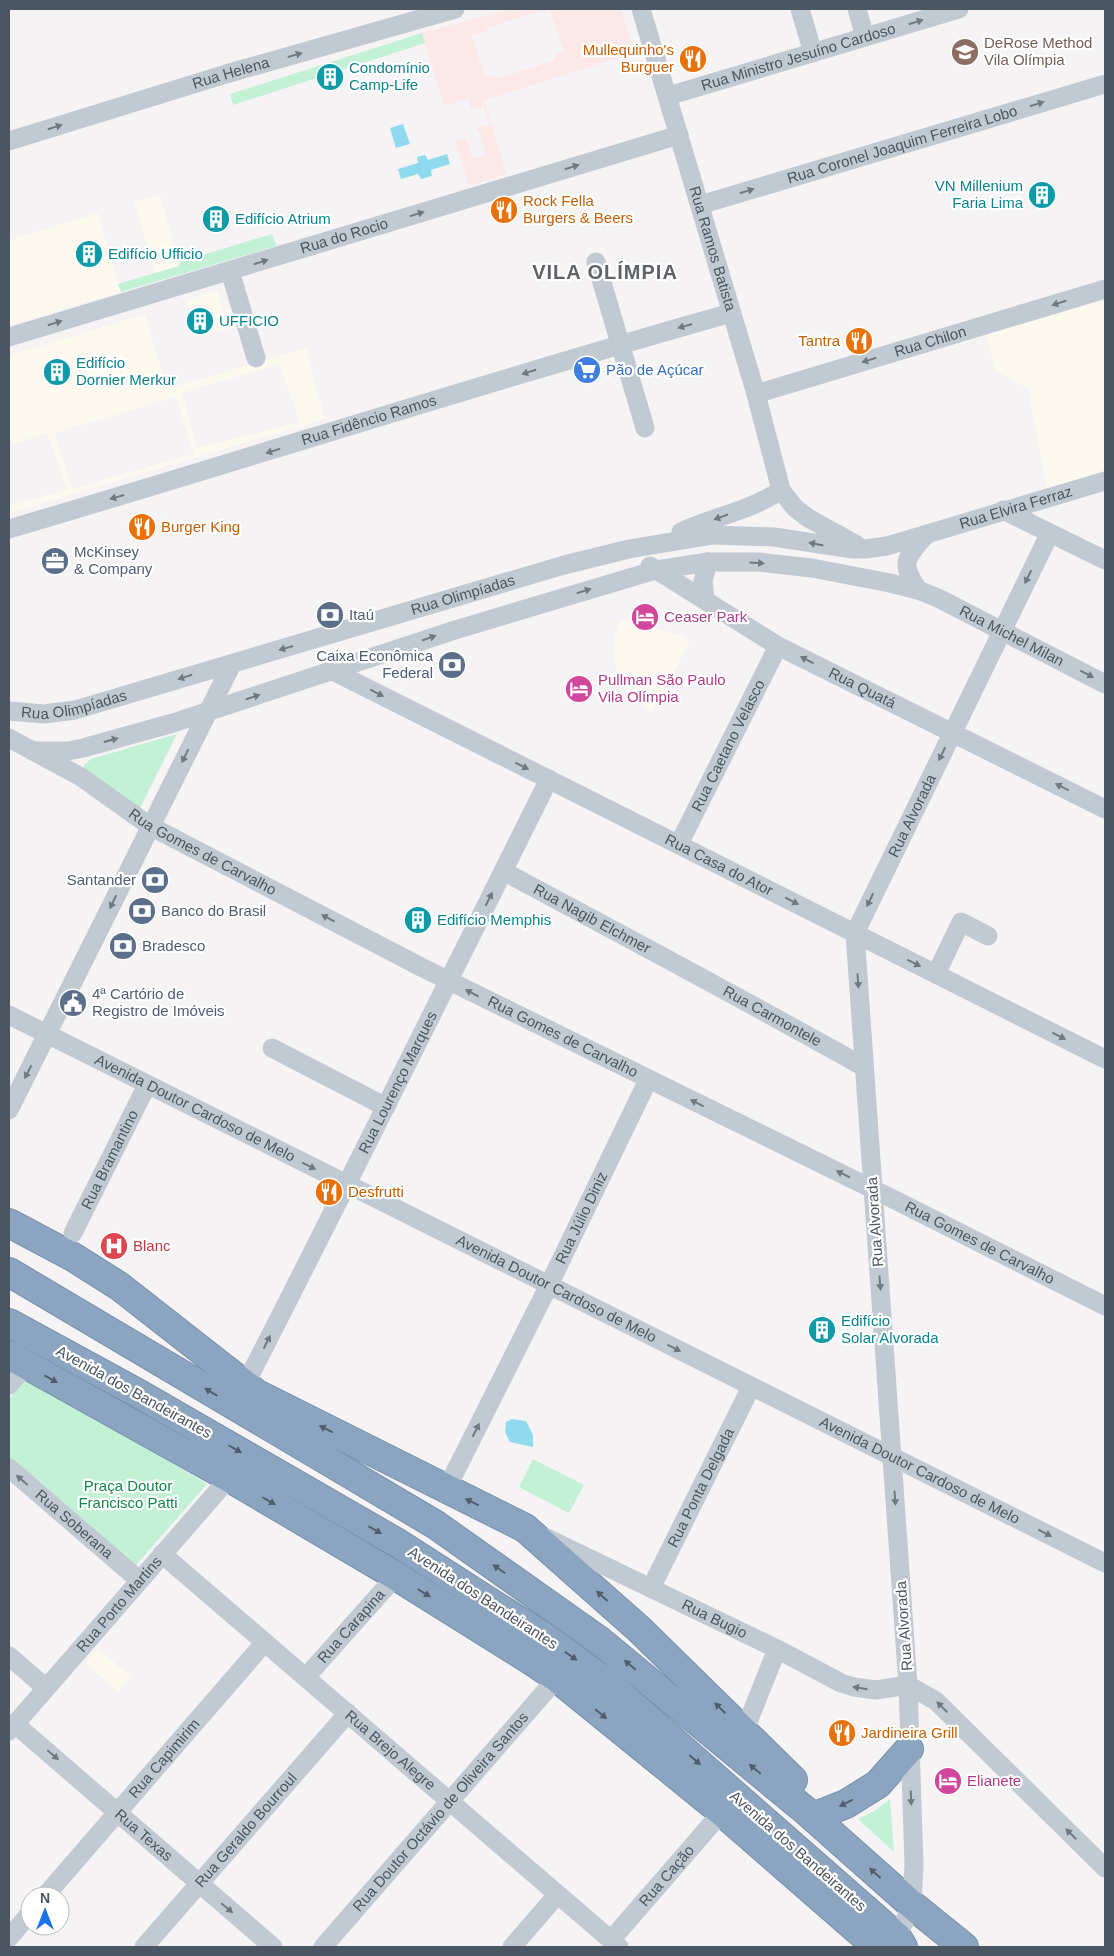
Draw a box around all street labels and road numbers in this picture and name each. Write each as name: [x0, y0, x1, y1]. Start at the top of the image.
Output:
street label: Rua Ministro Jesuíno Cardoso: [699, 20, 897, 94]
street label: Rua Helena: [190, 53, 272, 92]
street label: Rua Coronel Joaquim Ferreira Lobo: [785, 102, 1019, 187]
street label: Rua Ramos Batista: [686, 184, 740, 313]
street label: Rua do Rocio: [298, 214, 390, 257]
street label: Rua Chilon: [892, 322, 968, 360]
street label: Rua Fidêncio Ramos: [299, 391, 438, 448]
street label: Rua Elvira Ferraz: [957, 482, 1074, 532]
street label: Rua Olimpíadas: [409, 571, 517, 618]
street label: Rua Michel Milan: [957, 602, 1067, 669]
street label: Rua Quatá: [826, 664, 899, 712]
street label: Rua Caetano Velasco: [688, 677, 768, 814]
street label: Rua Olimpíadas: [20, 686, 128, 722]
street label: Rua Alvorada: [884, 771, 939, 860]
street label: Rua Gomes de Carvalho: [126, 805, 279, 898]
street label: Rua Casa do Ator: [662, 830, 776, 899]
street label: Rua Nagib Elchmer: [531, 880, 654, 957]
street label: Rua Carmontele: [721, 982, 825, 1050]
street label: Rua Gomes de Carvalho: [485, 992, 641, 1080]
street label: Rua Lourenço Marques: [355, 1008, 440, 1156]
street label: Avenida Doutor Cardoso de Melo: [92, 1050, 298, 1165]
street label: Rua Bramantino: [77, 1107, 141, 1212]
street label: Rua Júlio Diniz: [552, 1169, 610, 1266]
street label: Rua Alvorada: [863, 1176, 886, 1268]
street label: Rua Gomes de Carvalho: [902, 1197, 1057, 1287]
street label: Avenida Doutor Cardoso de Melo: [454, 1231, 660, 1345]
street label: Avenida dos Bandeirantes: [54, 1342, 215, 1441]
street label: Avenida Doutor Cardoso de Melo: [817, 1413, 1023, 1527]
street label: Rua Ponta Delgada: [664, 1424, 738, 1550]
street label: Rua Soberana: [32, 1486, 117, 1562]
street label: Avenida dos Bandeirantes: [405, 1543, 561, 1652]
street label: Rua Porto Martins: [73, 1553, 165, 1655]
street label: Rua Alvorada: [892, 1580, 915, 1672]
street label: Rua Carapina: [314, 1585, 388, 1666]
street label: Rua Bugio: [679, 1596, 750, 1641]
street label: Rua Brejo Alegre: [342, 1706, 439, 1793]
street label: Rua Doutor Octávio de Oliveira Santos: [349, 1708, 531, 1915]
street label: Rua Capimirim: [125, 1715, 203, 1801]
street label: Rua Geraldo Bourroul: [191, 1769, 300, 1890]
street label: Avenida dos Bandeirantes: [727, 1787, 870, 1914]
street label: Rua Texas: [112, 1805, 176, 1864]
street label: Rua Cação: [635, 1842, 697, 1909]

